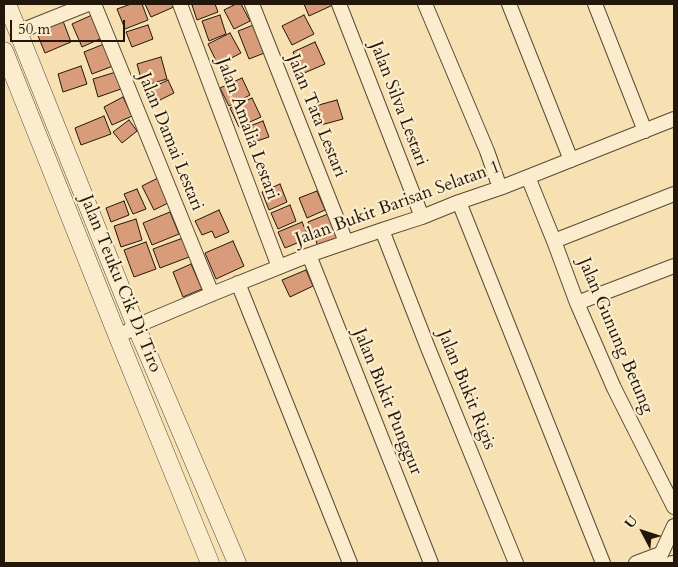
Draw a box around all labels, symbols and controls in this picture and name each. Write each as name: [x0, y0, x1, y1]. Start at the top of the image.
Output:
scale bar: [12, 10, 128, 42]
text: 50 m: [18, 19, 50, 39]
street label: Jalan Silva Lestari: [364, 39, 432, 169]
street label: Jalan Tata Lestari: [281, 51, 351, 181]
street label: Jalan Amalia Lestari: [211, 55, 283, 203]
street label: Jalan Damai Lestari: [132, 70, 208, 214]
street label: Jalan Bukit Barisan Selatan 1: [293, 157, 503, 251]
street label: Jalan Teuku Cik Di Tiro: [75, 192, 165, 376]
street label: Jalan Gunung Betung: [572, 255, 658, 417]
street label: Jalan Bukit Punggur: [348, 326, 426, 478]
street label: Jalan Bukit Rigis: [432, 327, 500, 453]
north arrow: [618, 507, 668, 557]
text: U: [620, 512, 642, 533]

